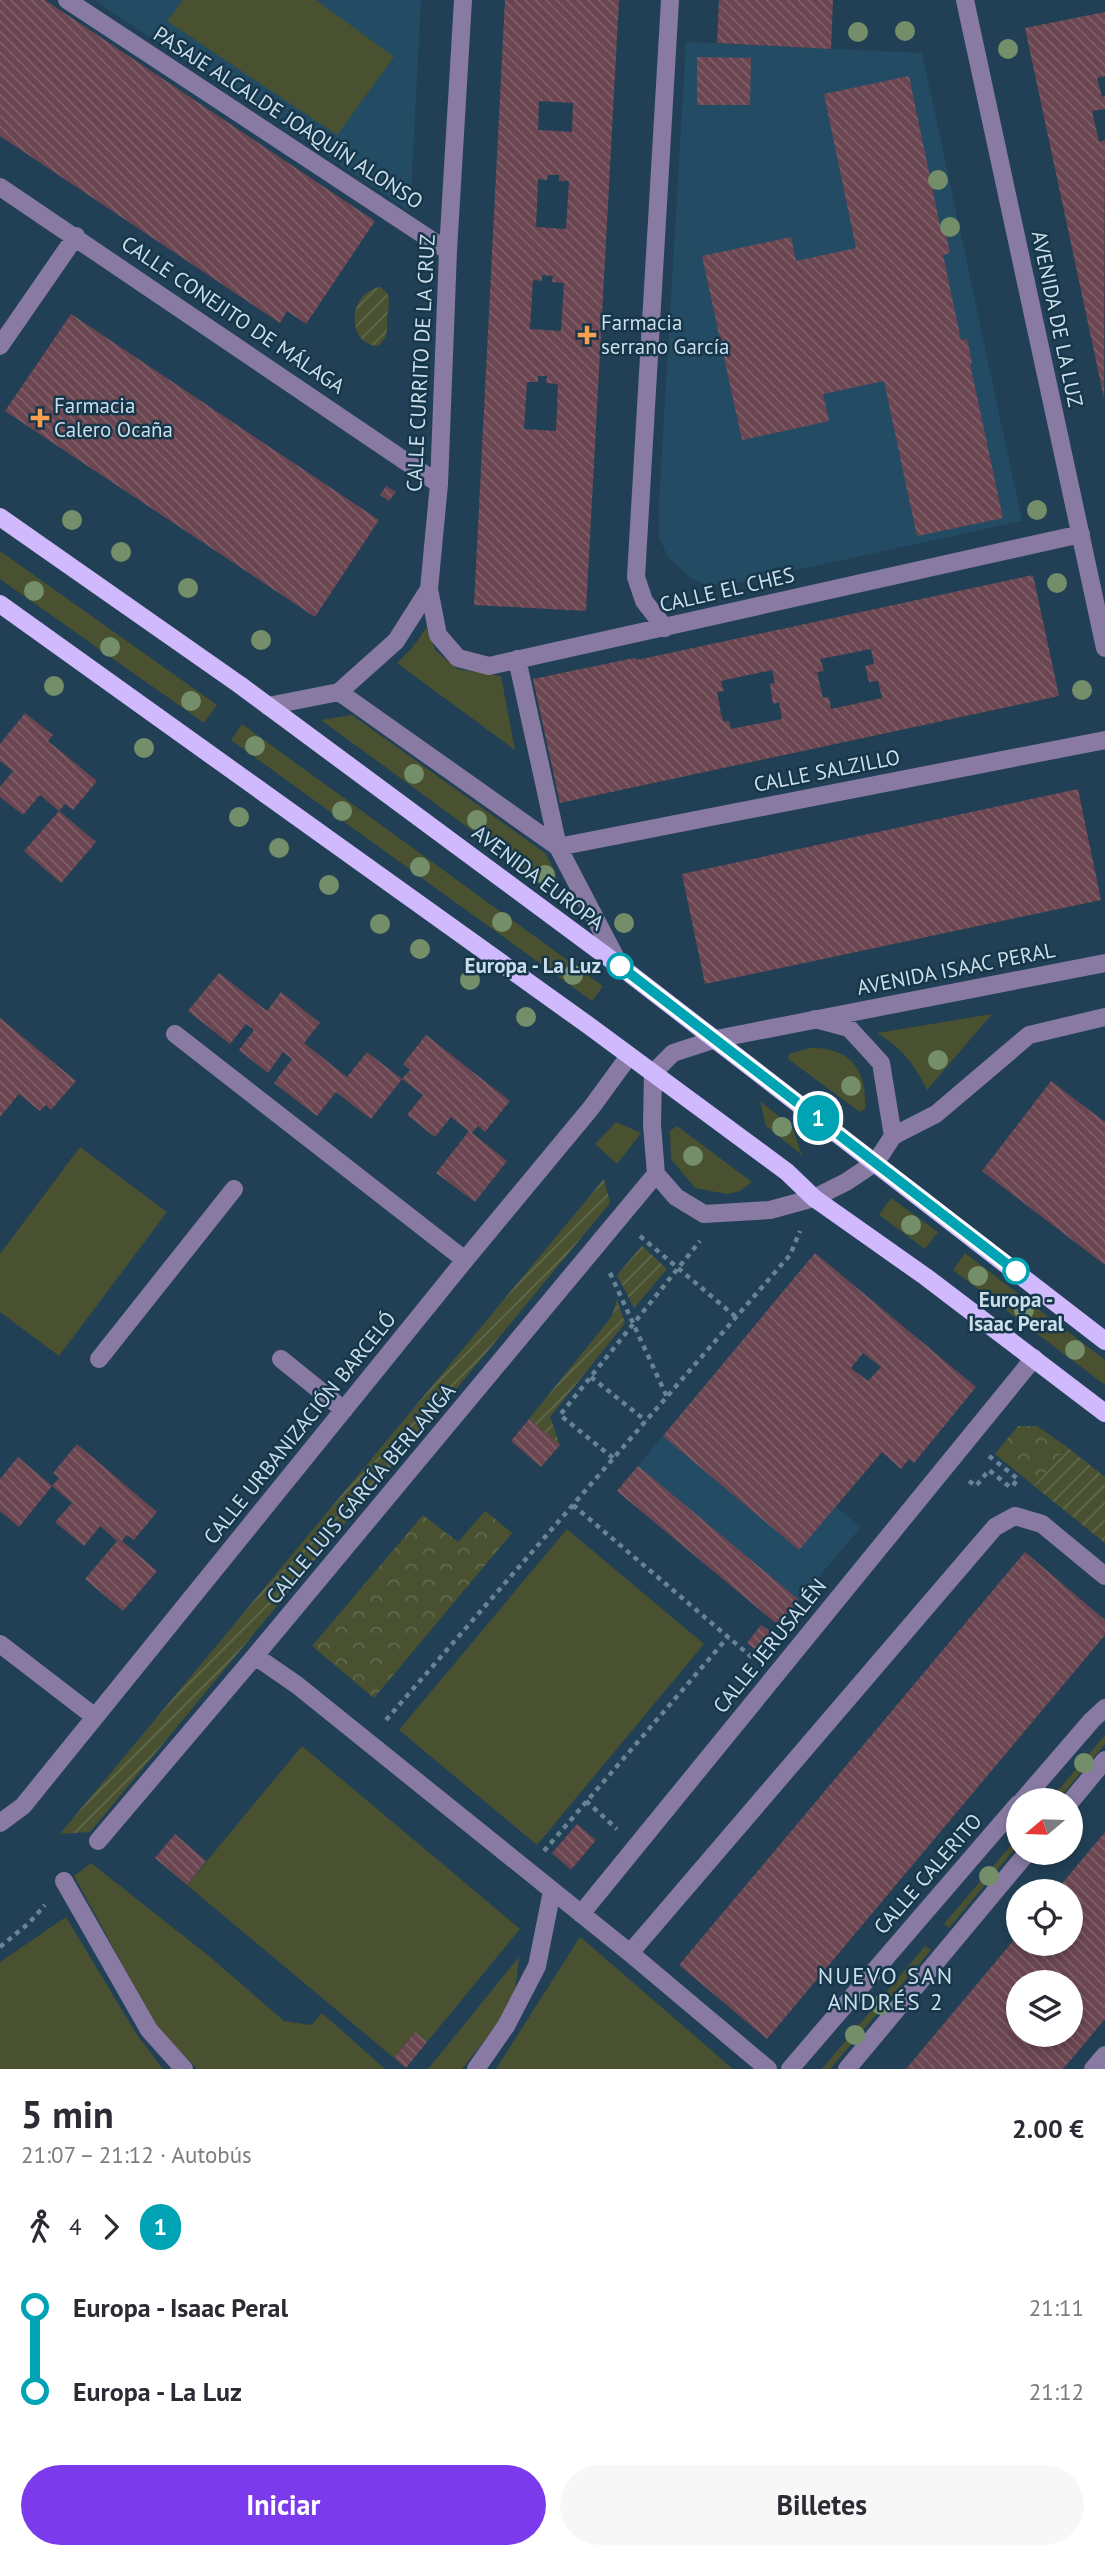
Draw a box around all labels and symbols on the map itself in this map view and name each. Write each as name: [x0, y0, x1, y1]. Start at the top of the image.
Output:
street label: PASAJE ALCALDE JOAQUÍN ALONSO: [148, 20, 428, 215]
street label: AVENIDA DE LA LUZ: [1026, 228, 1089, 410]
street label: CALLE CONEJITO DE MÁLAGA: [116, 230, 351, 400]
street label: CALLE CURRITO DE LA CRUZ: [400, 233, 441, 492]
place label: Farmacia serrano García: [601, 309, 729, 360]
marker: Farmacia serrano García: [579, 327, 595, 343]
place label: Farmacia Calero Ocaña: [54, 392, 173, 443]
marker: Farmacia Calero Ocaña: [32, 410, 48, 426]
street label: CALLE EL CHES: [657, 561, 797, 618]
street label: CALLE SALZILLO: [752, 743, 902, 798]
street label: AVENIDA EUROPA: [467, 819, 610, 937]
street label: AVENIDA ISAAC PERAL: [855, 936, 1057, 1001]
place label: Europa - La Luz: [465, 952, 601, 979]
marker: Europa - La Luz: [607, 953, 633, 979]
line badge: 1: [795, 1095, 841, 1141]
marker: Europa - Isaac Peral: [1003, 1258, 1029, 1284]
place label: Europa - Isaac Peral: [968, 1286, 1065, 1337]
street label: CALLE URBANIZACIÓN BARCELÓ: [197, 1306, 402, 1549]
street label: CALLE LUIS GARCÍA BERLANGA: [260, 1377, 461, 1610]
street label: CALLE JERUSALÉN: [707, 1573, 832, 1718]
north arrow: [1006, 1788, 1083, 1866]
street label: CALLE CALERITO: [868, 1808, 988, 1940]
district label: NUEVO SAN ANDRÉS 2: [818, 1961, 954, 2016]

